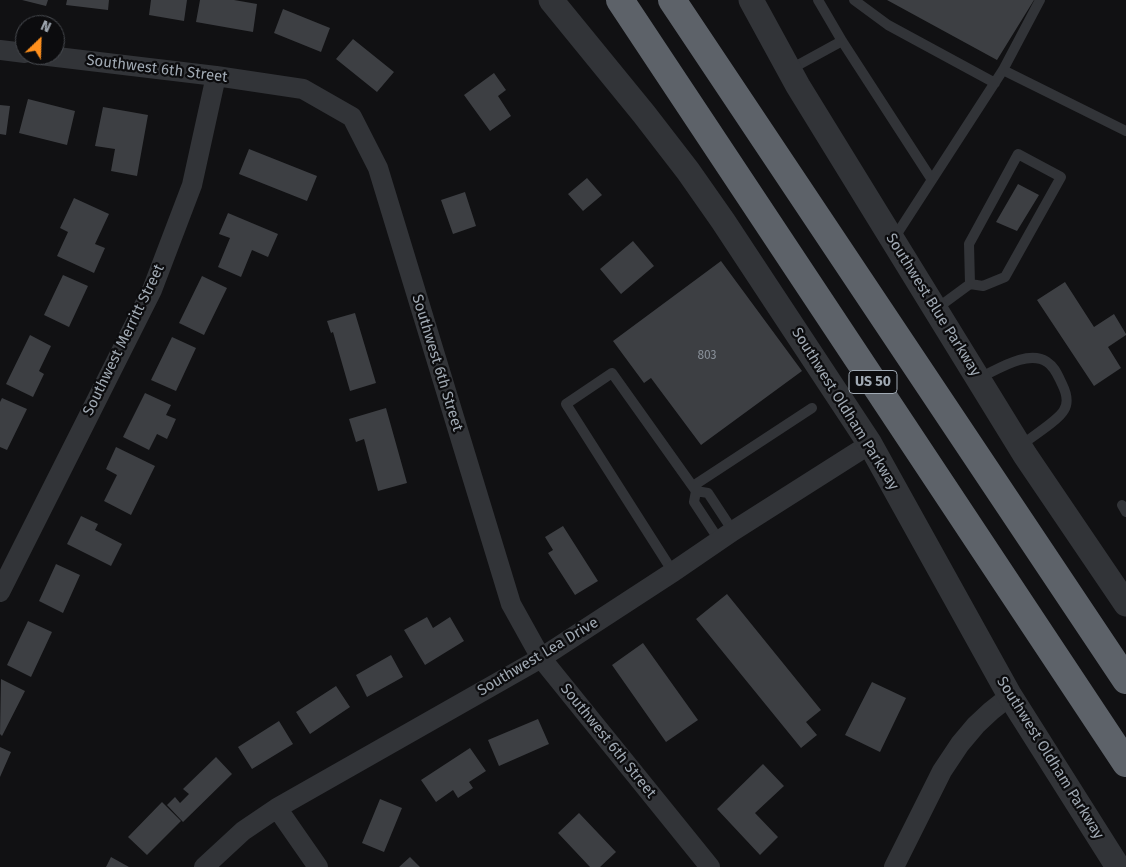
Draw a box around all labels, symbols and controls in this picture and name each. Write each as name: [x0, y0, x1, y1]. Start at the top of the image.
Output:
north arrow: [15, 15, 65, 65]
text: N: [38, 17, 54, 36]
street label: Southwest 6th Street: [85, 51, 229, 87]
street label: Southwest Blue Parkway: [882, 230, 984, 380]
street label: Southwest Merritt Street: [79, 261, 169, 419]
street label: Southwest 6th Street: [408, 292, 466, 434]
street label: Southwest Oldham Parkway: [788, 324, 902, 494]
house number: 803: [697, 349, 717, 363]
road number: US 50: [849, 371, 897, 394]
street label: Southwest Lea Drive: [474, 614, 602, 700]
street label: Southwest Oldham Parkway: [993, 673, 1107, 843]
street label: Southwest 6th Street: [556, 680, 660, 802]

